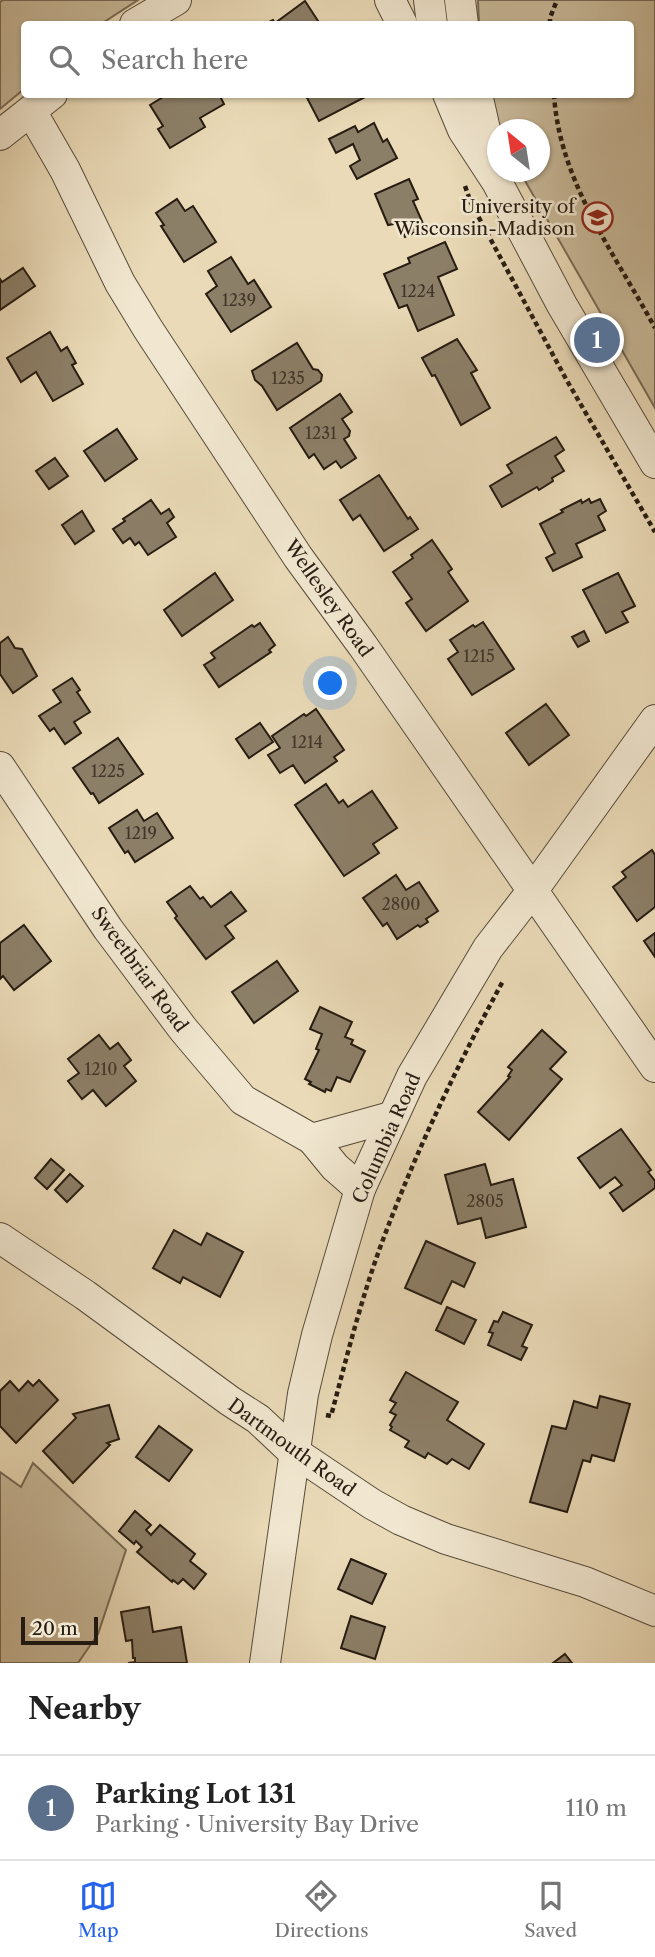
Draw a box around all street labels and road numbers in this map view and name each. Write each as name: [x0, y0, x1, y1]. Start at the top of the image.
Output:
street label: Wellesley Road: [279, 534, 378, 662]
street label: Sweetbriar Road: [86, 902, 193, 1037]
street label: Columbia Road: [347, 1069, 426, 1207]
street label: Dartmouth Road: [224, 1393, 360, 1502]

